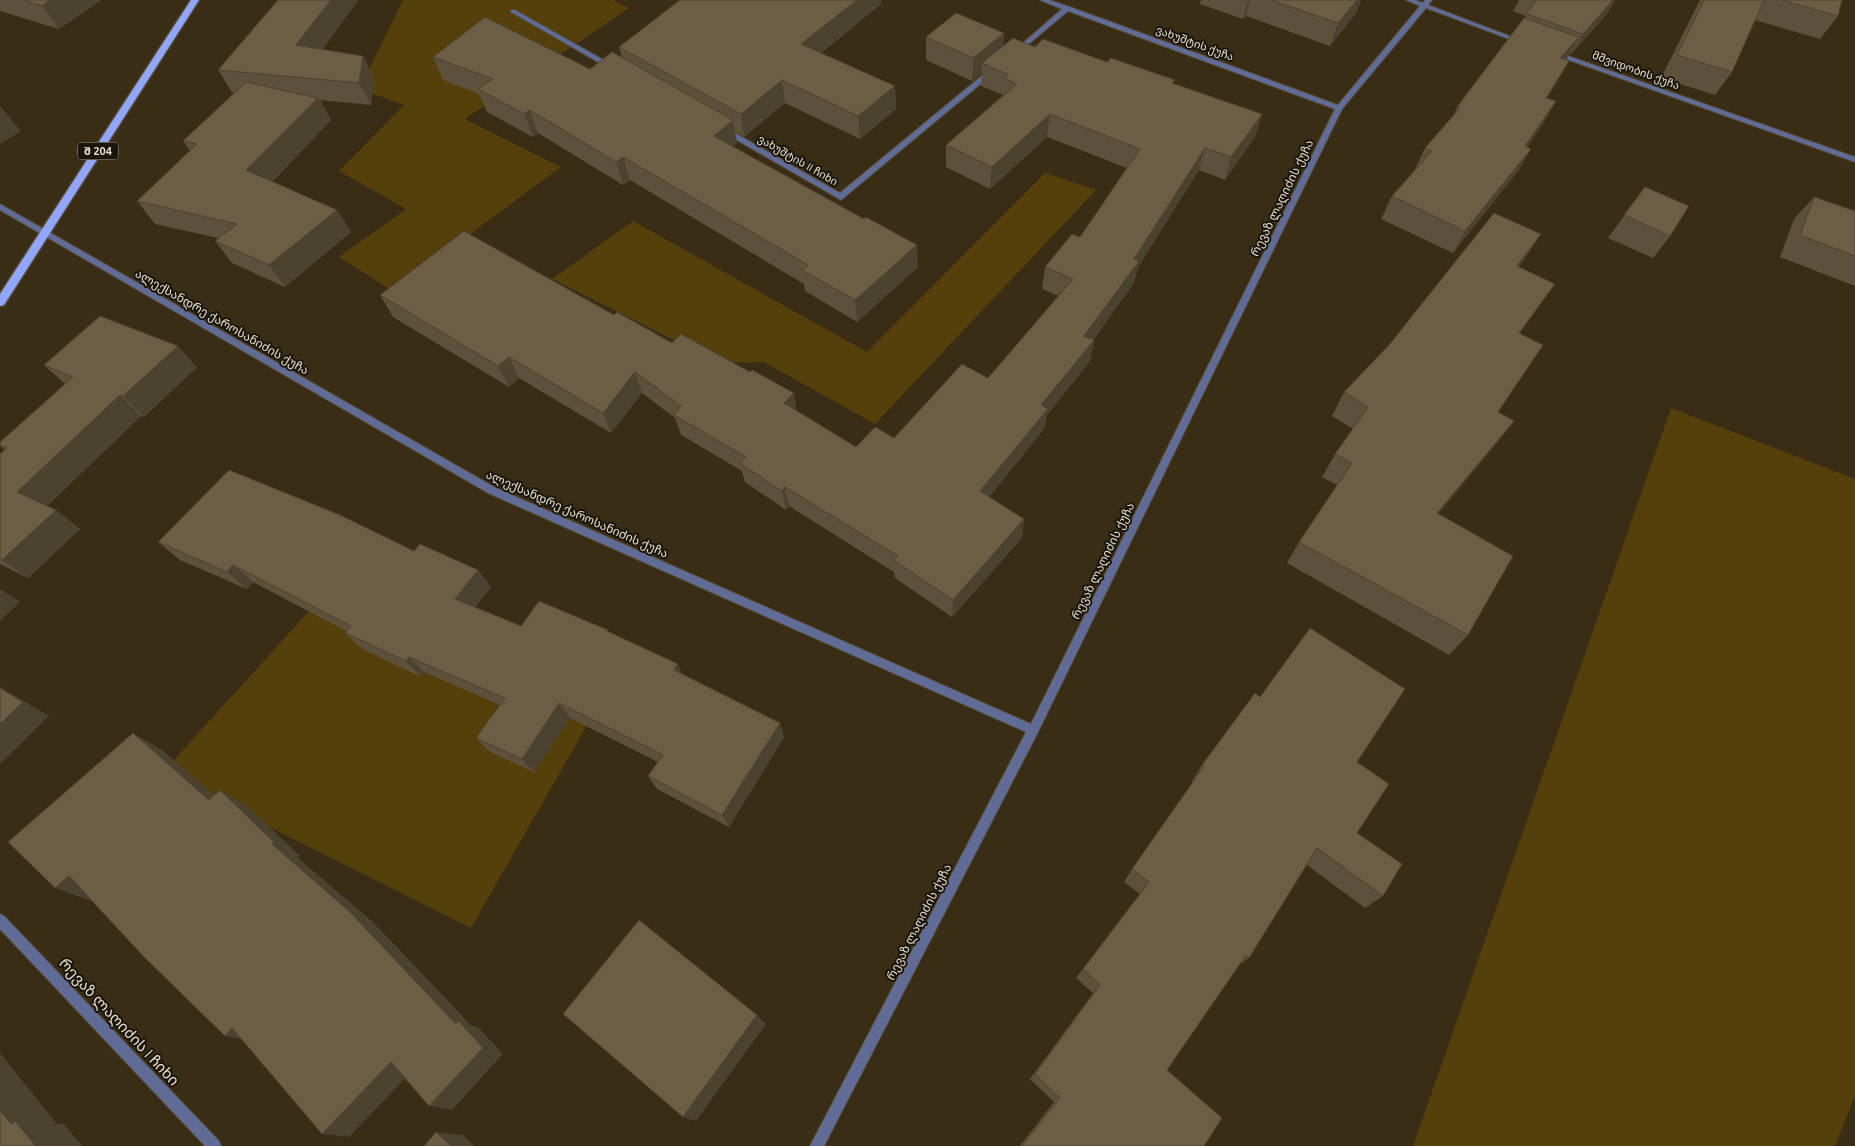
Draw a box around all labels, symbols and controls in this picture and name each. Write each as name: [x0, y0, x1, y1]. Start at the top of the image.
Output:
street label: ვახუშტის ქუჩა: [1154, 23, 1235, 64]
street label: მშვიდობის ქუჩა: [1590, 49, 1681, 92]
street label: ვახუშტის II ჩიხი: [756, 132, 840, 189]
street label: რევაზ ლაღიძის ქუჩა: [1248, 137, 1317, 259]
road number: შ 204: [78, 142, 118, 160]
street label: ალექსანდრე ქაროსანიძის ქუჩა: [132, 267, 311, 378]
street label: ალექსანდრე ქაროსანიძის ქუჩა: [483, 467, 670, 562]
street label: რევაზ ლაღიძის ქუჩა: [1069, 500, 1138, 622]
street label: რევაზ ლაღიძის ქუჩა: [884, 862, 955, 983]
street label: რევაზ ლაღიძის I ჩიხი: [55, 955, 183, 1089]

